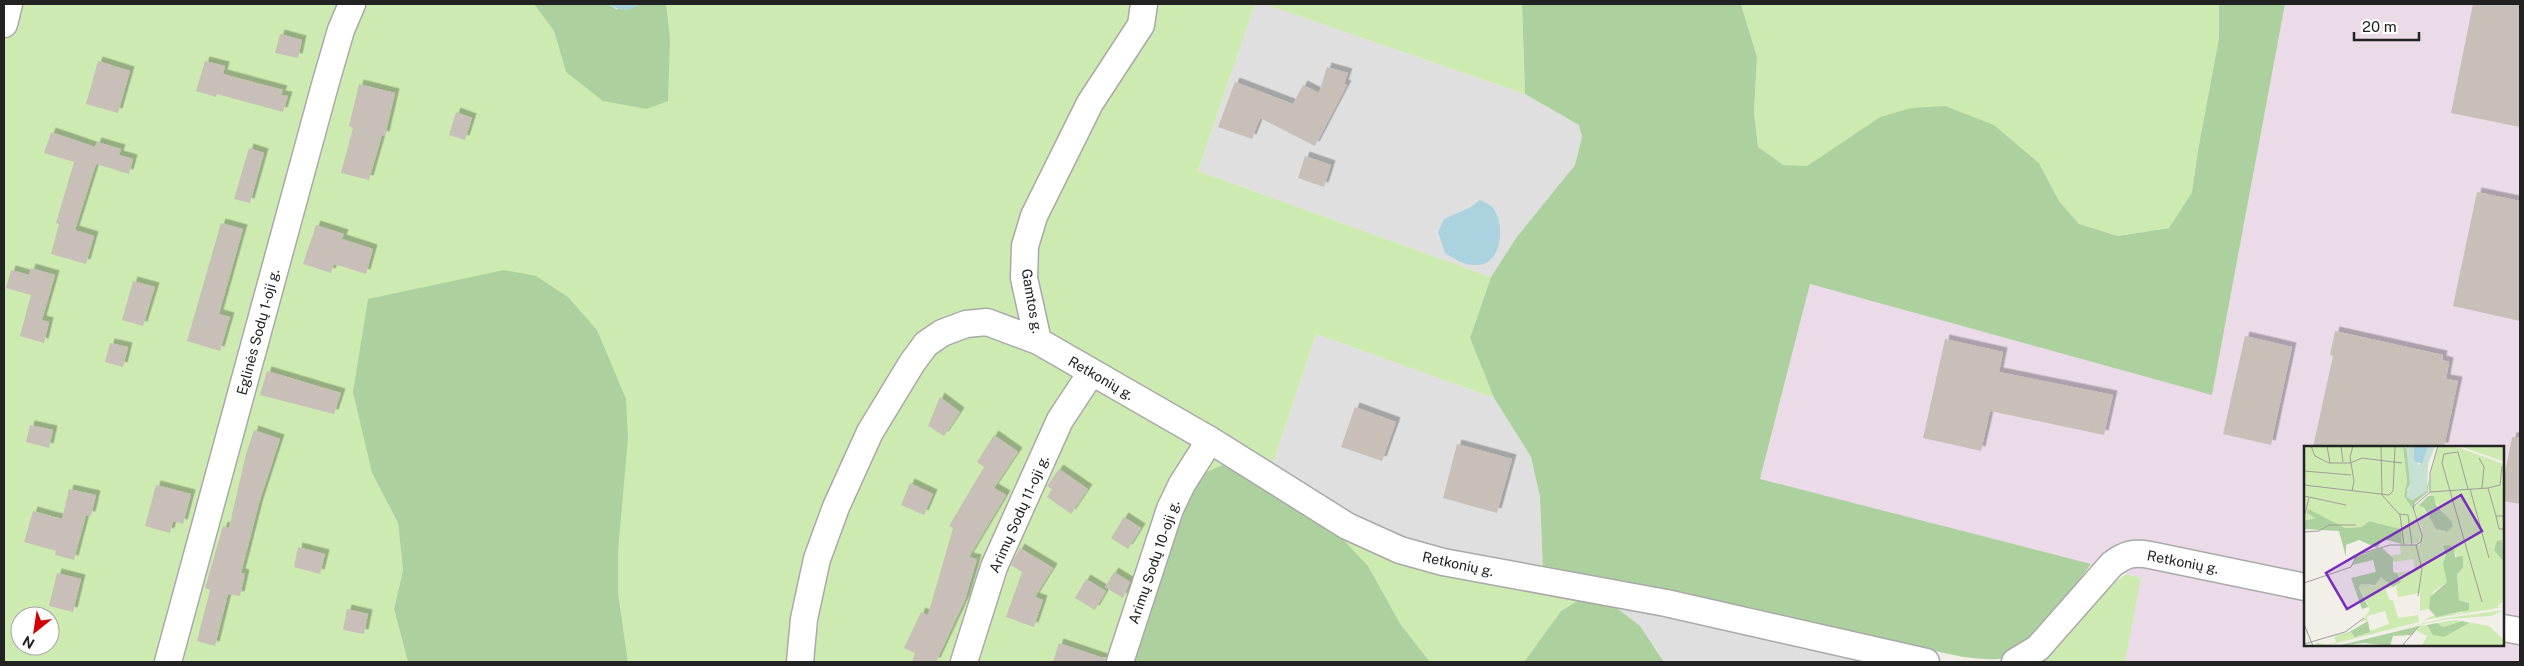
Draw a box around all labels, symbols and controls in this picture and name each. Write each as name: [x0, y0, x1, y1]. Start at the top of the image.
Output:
scale bar: [2354, 10, 2419, 42]
text: 20 m: [2362, 18, 2397, 35]
street label: Eglinės Sodų 1-oji g.: [233, 267, 283, 397]
street label: Gamtos g.: [1018, 267, 1046, 335]
street label: Retkonių g.: [1066, 353, 1136, 403]
inset map: [2304, 446, 2504, 646]
street label: Arimų Sodų 11-oji g.: [986, 453, 1052, 575]
street label: Arimų Sodų 10-oji g.: [1125, 498, 1183, 626]
street label: Retkonių g.: [2146, 547, 2220, 577]
street label: Retkonių g.: [1421, 549, 1495, 579]
north arrow: [10, 606, 60, 656]
text: N: [20, 633, 37, 652]

